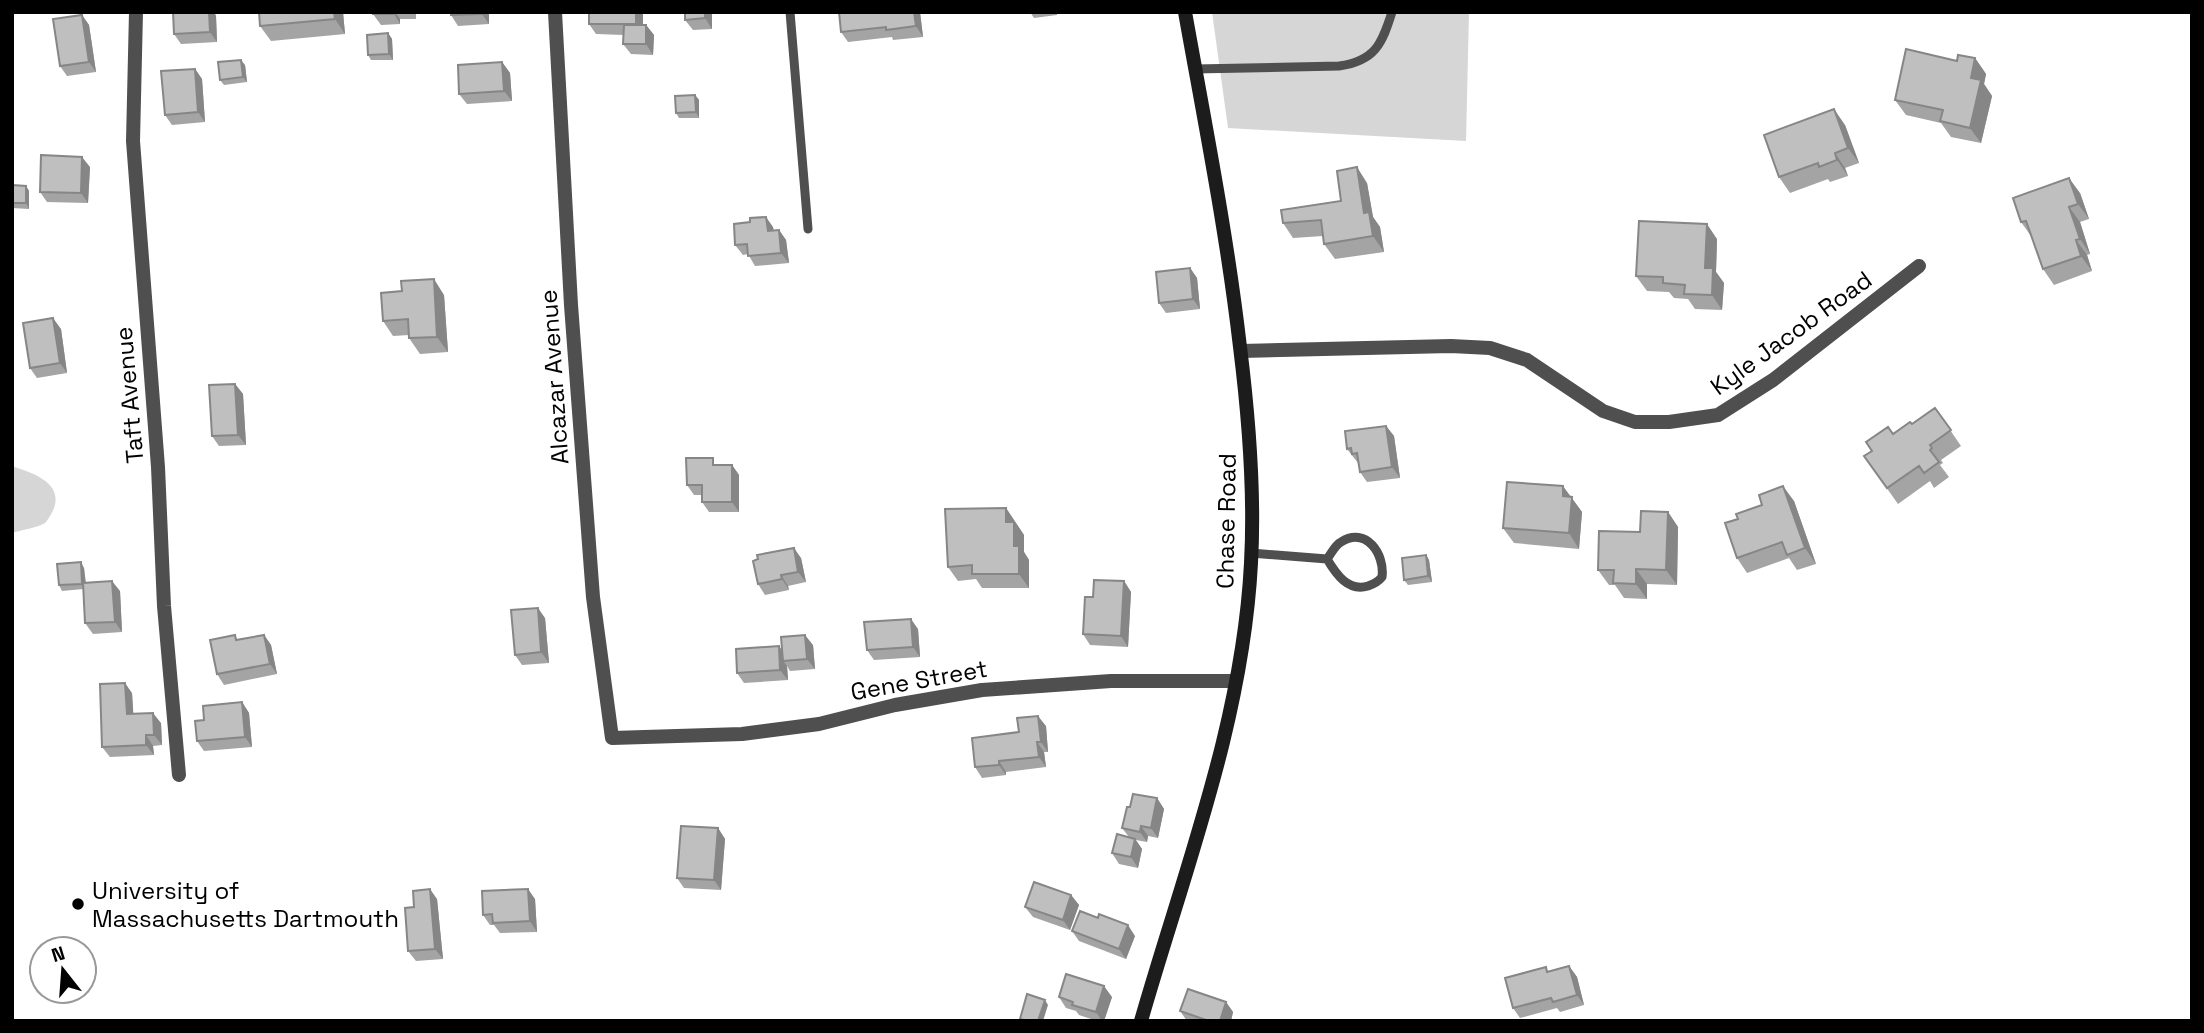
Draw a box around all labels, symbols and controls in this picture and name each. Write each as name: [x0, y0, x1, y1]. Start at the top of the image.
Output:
street label: Kyle Jacob Road: [1704, 264, 1878, 402]
street label: Alcazar Avenue: [532, 289, 576, 465]
street label: Taft Avenue: [108, 325, 150, 465]
street label: Chase Road: [1209, 453, 1243, 589]
street label: Gene Street: [848, 653, 990, 707]
place label: University of Massachusetts Dartmouth: [92, 875, 399, 934]
marker: University of Massachusetts Dartmouth: [70, 896, 86, 912]
north arrow: [28, 935, 98, 1005]
text: N: [48, 940, 68, 968]

